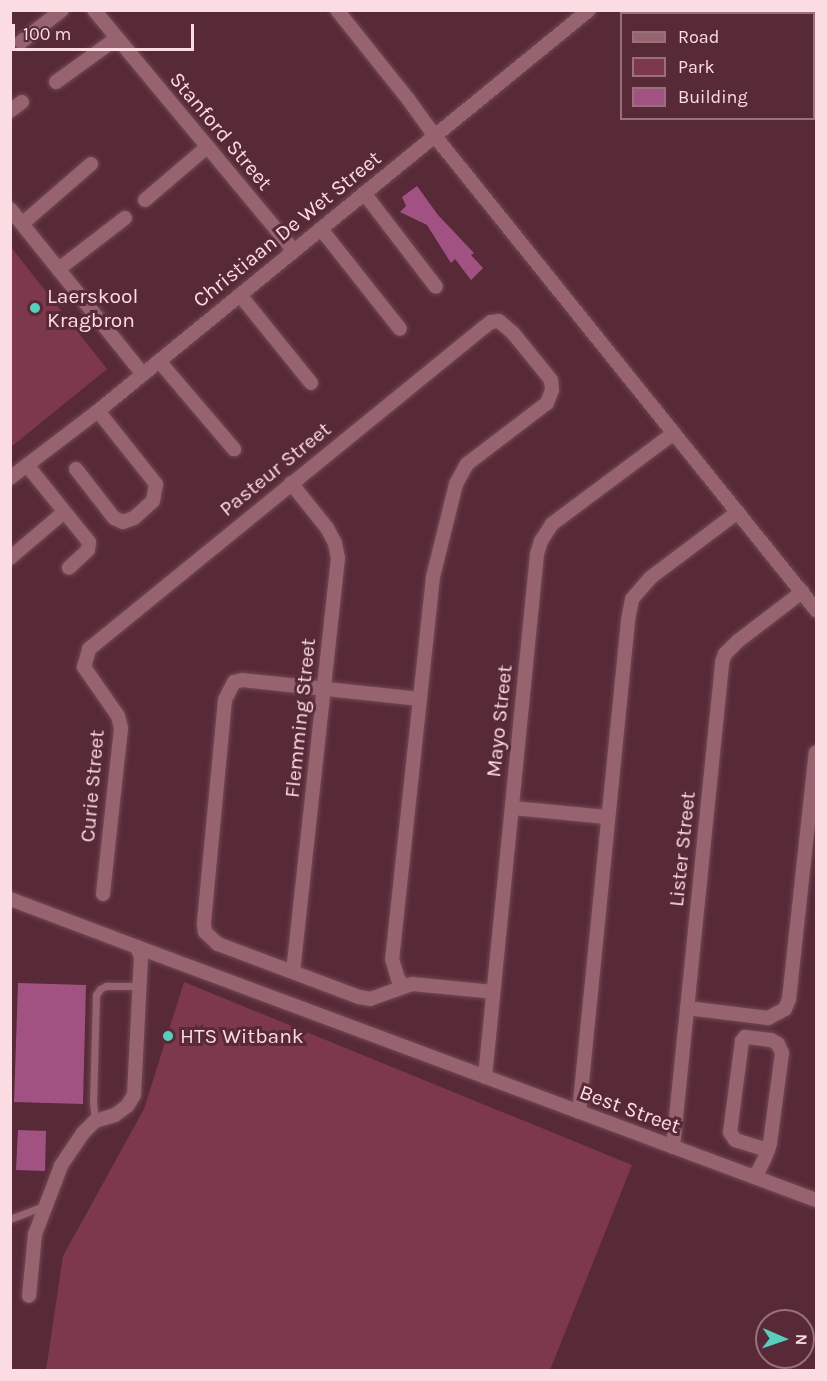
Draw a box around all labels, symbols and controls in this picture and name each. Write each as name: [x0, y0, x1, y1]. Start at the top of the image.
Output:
scale bar: [15, 12, 196, 50]
legend: [620, 12, 815, 120]
text: 100 m: [23, 23, 71, 45]
text: Road: [678, 26, 719, 48]
text: Park: [678, 56, 715, 78]
street label: Stanford Street: [164, 67, 278, 195]
text: Building: [678, 86, 748, 108]
street label: Christiaan De Wet Street: [188, 145, 386, 313]
place label: Laerskool Kragbron: [47, 283, 138, 333]
marker: Laerskool Kragbron: [28, 301, 42, 315]
street label: Pasteur Street: [214, 416, 336, 522]
street label: Flemming Street: [279, 637, 321, 799]
street label: Mayo Street: [481, 663, 517, 779]
street label: Curie Street: [75, 729, 109, 843]
street label: Lister Street: [663, 790, 701, 908]
place label: HTS Witbank: [180, 1023, 304, 1049]
marker: HTS Witbank: [161, 1029, 175, 1043]
street label: Best Street: [576, 1079, 684, 1139]
north arrow: [755, 1309, 815, 1369]
text: N: [792, 1333, 811, 1346]

